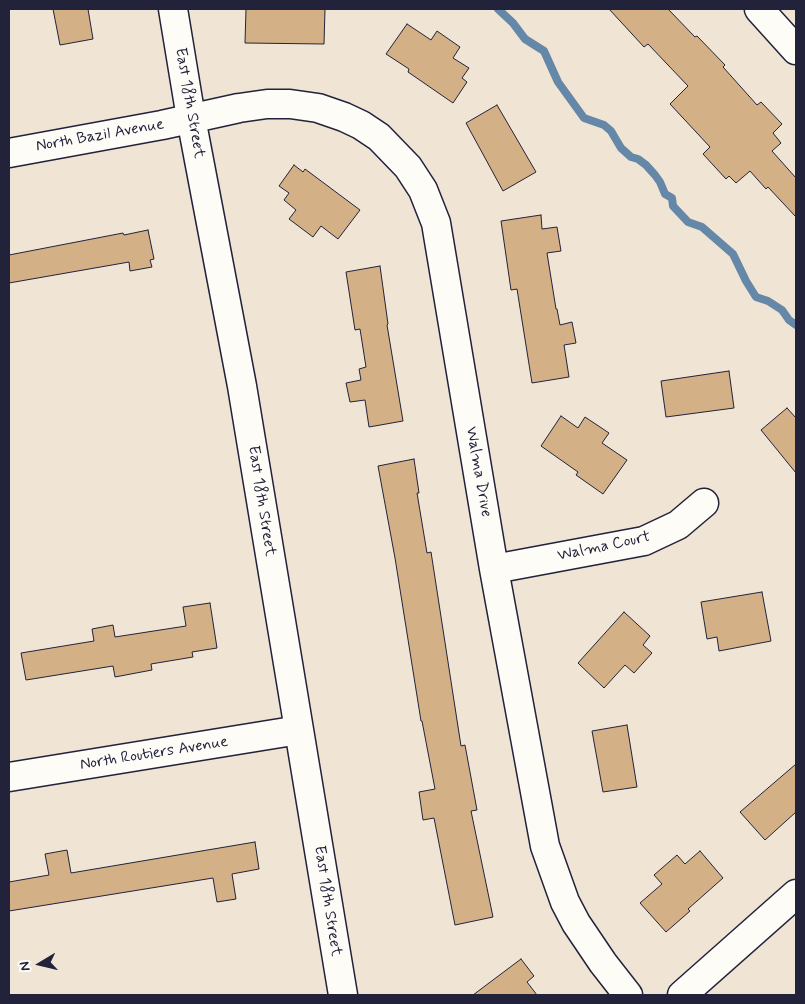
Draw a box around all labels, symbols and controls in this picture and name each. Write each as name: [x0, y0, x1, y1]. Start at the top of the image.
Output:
street label: East 18th Street: [170, 46, 208, 160]
street label: North Bazil Avenue: [34, 115, 166, 157]
street label: Walma Drive: [461, 425, 495, 519]
street label: East 18th Street: [243, 444, 279, 558]
street label: Walma Court: [556, 528, 652, 566]
street label: North Routiers Avenue: [79, 733, 229, 775]
street label: East 18th Street: [309, 844, 345, 958]
north arrow: [15, 939, 65, 989]
text: N: [16, 960, 35, 972]

